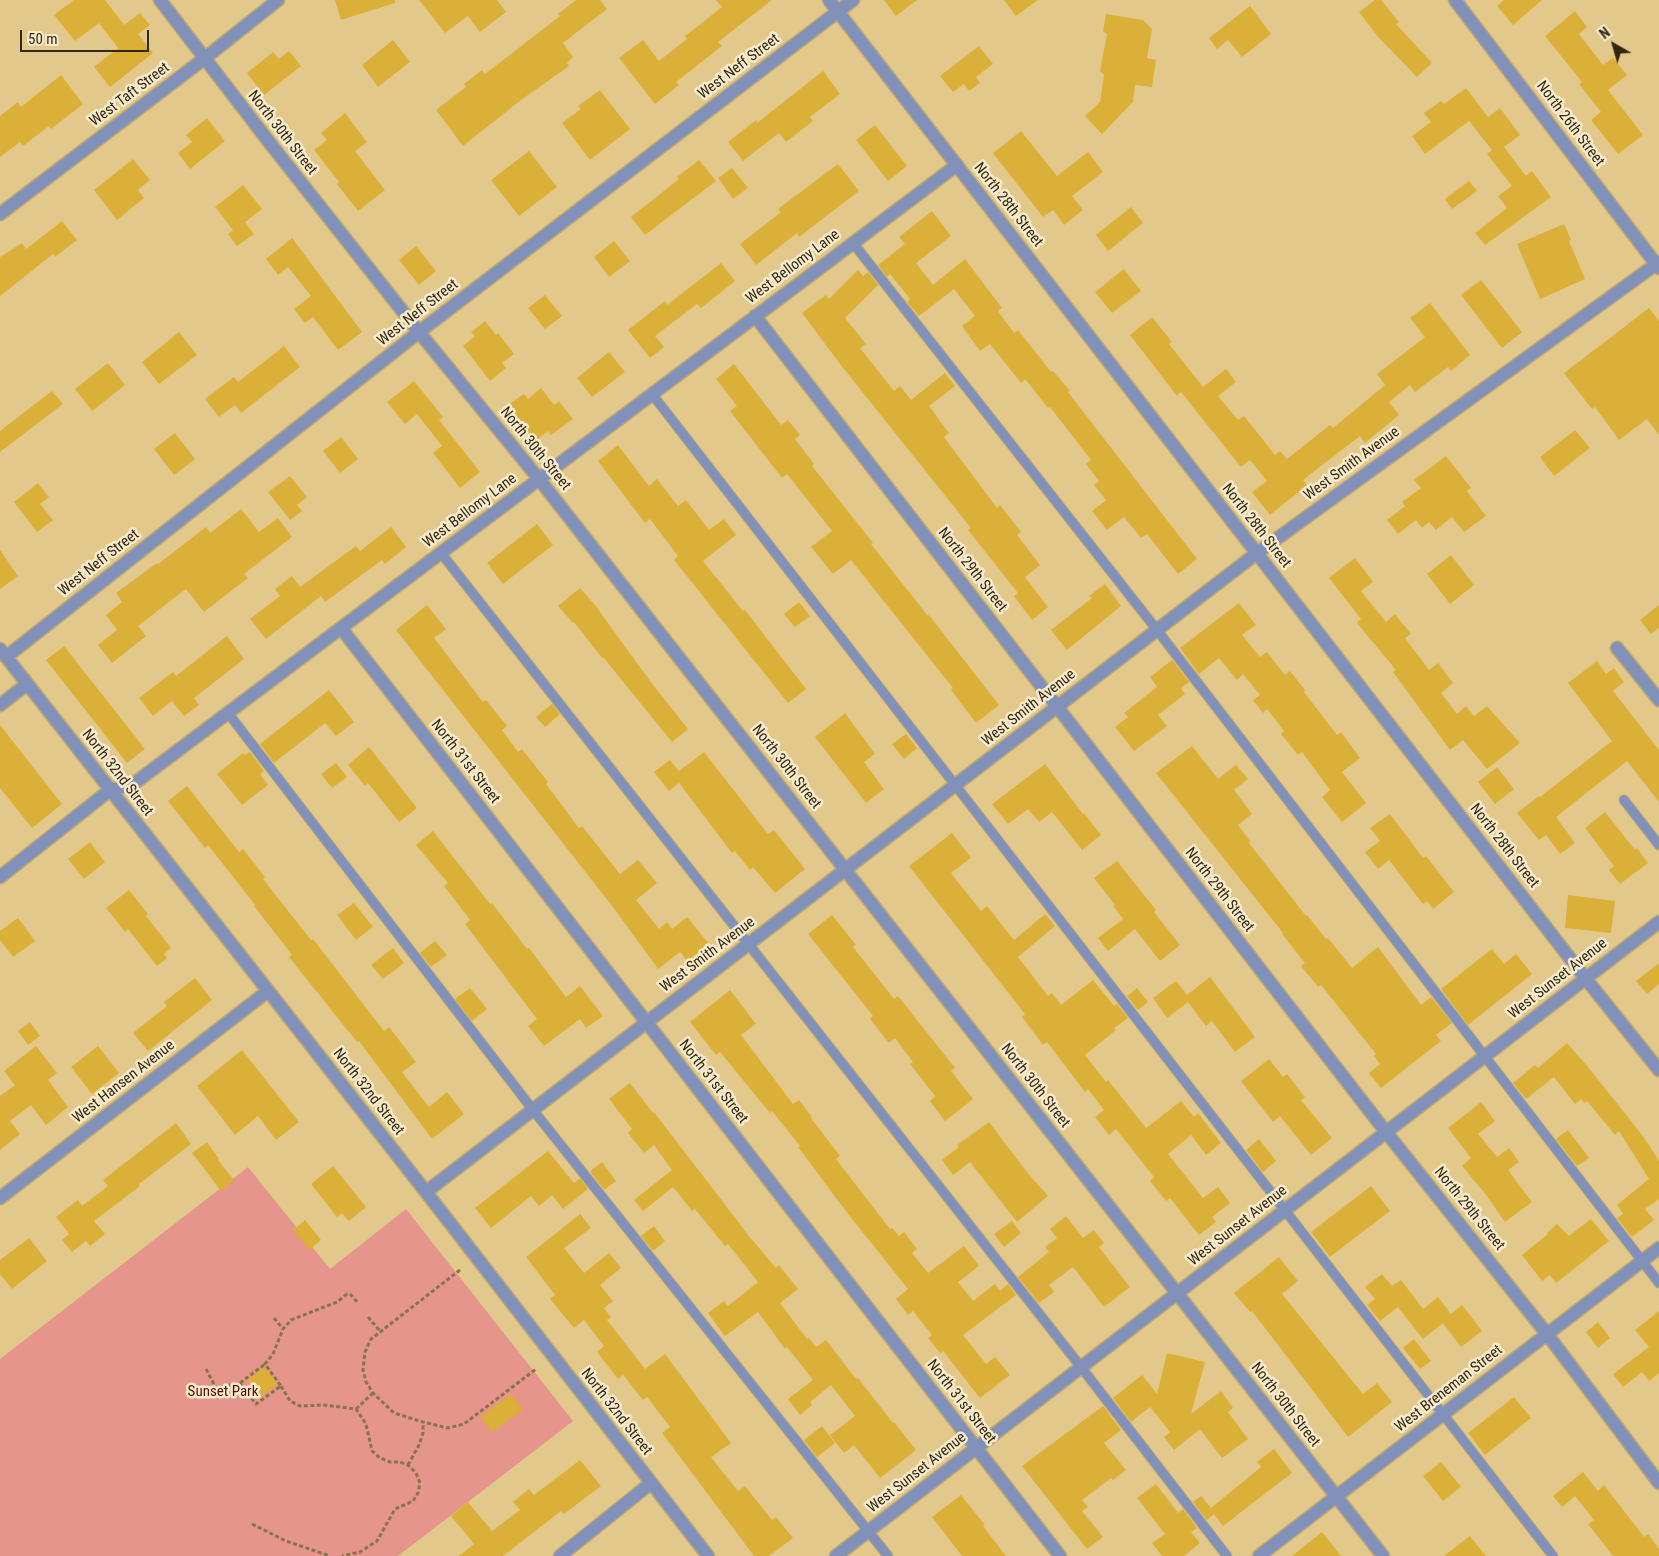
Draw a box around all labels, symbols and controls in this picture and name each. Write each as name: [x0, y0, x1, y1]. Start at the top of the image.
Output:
scale bar: [22, 20, 151, 52]
north arrow: [1589, 20, 1639, 70]
text: N: [1596, 24, 1613, 42]
text: 50 m: [28, 30, 58, 48]
street label: West Neff Street: [695, 31, 783, 103]
street label: West Taft Street: [87, 59, 173, 131]
street label: North 26th Street: [1532, 78, 1608, 170]
street label: North 30th Street: [244, 87, 320, 179]
street label: North 28th Street: [970, 159, 1046, 251]
street label: West Bellomy Lane: [743, 226, 843, 308]
street label: West Neff Street: [374, 276, 462, 350]
street label: North 30th Street: [496, 404, 574, 494]
street label: West Smith Avenue: [1301, 423, 1403, 505]
street label: West Bellomy Lane: [420, 470, 520, 552]
street label: North 28th Street: [1218, 480, 1294, 572]
street label: North 29th Street: [934, 524, 1010, 616]
street label: West Neff Street: [55, 526, 143, 600]
street label: West Smith Avenue: [979, 666, 1079, 750]
street label: North 31st Street: [427, 716, 503, 808]
street label: North 30th Street: [748, 721, 824, 813]
street label: North 32nd Street: [78, 726, 156, 820]
street label: North 28th Street: [1466, 800, 1542, 892]
street label: North 29th Street: [1181, 844, 1257, 936]
street label: West Smith Avenue: [657, 914, 759, 996]
street label: West Sunset Avenue: [1505, 935, 1611, 1023]
street label: North 31st Street: [675, 1036, 751, 1128]
street label: West Hansen Avenue: [69, 1037, 179, 1127]
street label: North 30th Street: [997, 1040, 1073, 1132]
street label: North 32nd Street: [329, 1045, 407, 1139]
street label: North 29th Street: [1430, 1164, 1508, 1254]
street label: West Sunset Avenue: [1185, 1182, 1291, 1270]
street label: West Breneman Street: [1392, 1342, 1506, 1436]
street label: North 31st Street: [923, 1356, 999, 1448]
street label: North 30th Street: [1247, 1359, 1323, 1451]
street label: North 32nd Street: [577, 1365, 655, 1459]
park label: Sunset Park: [188, 1383, 258, 1401]
street label: West Sunset Avenue: [864, 1429, 970, 1517]

